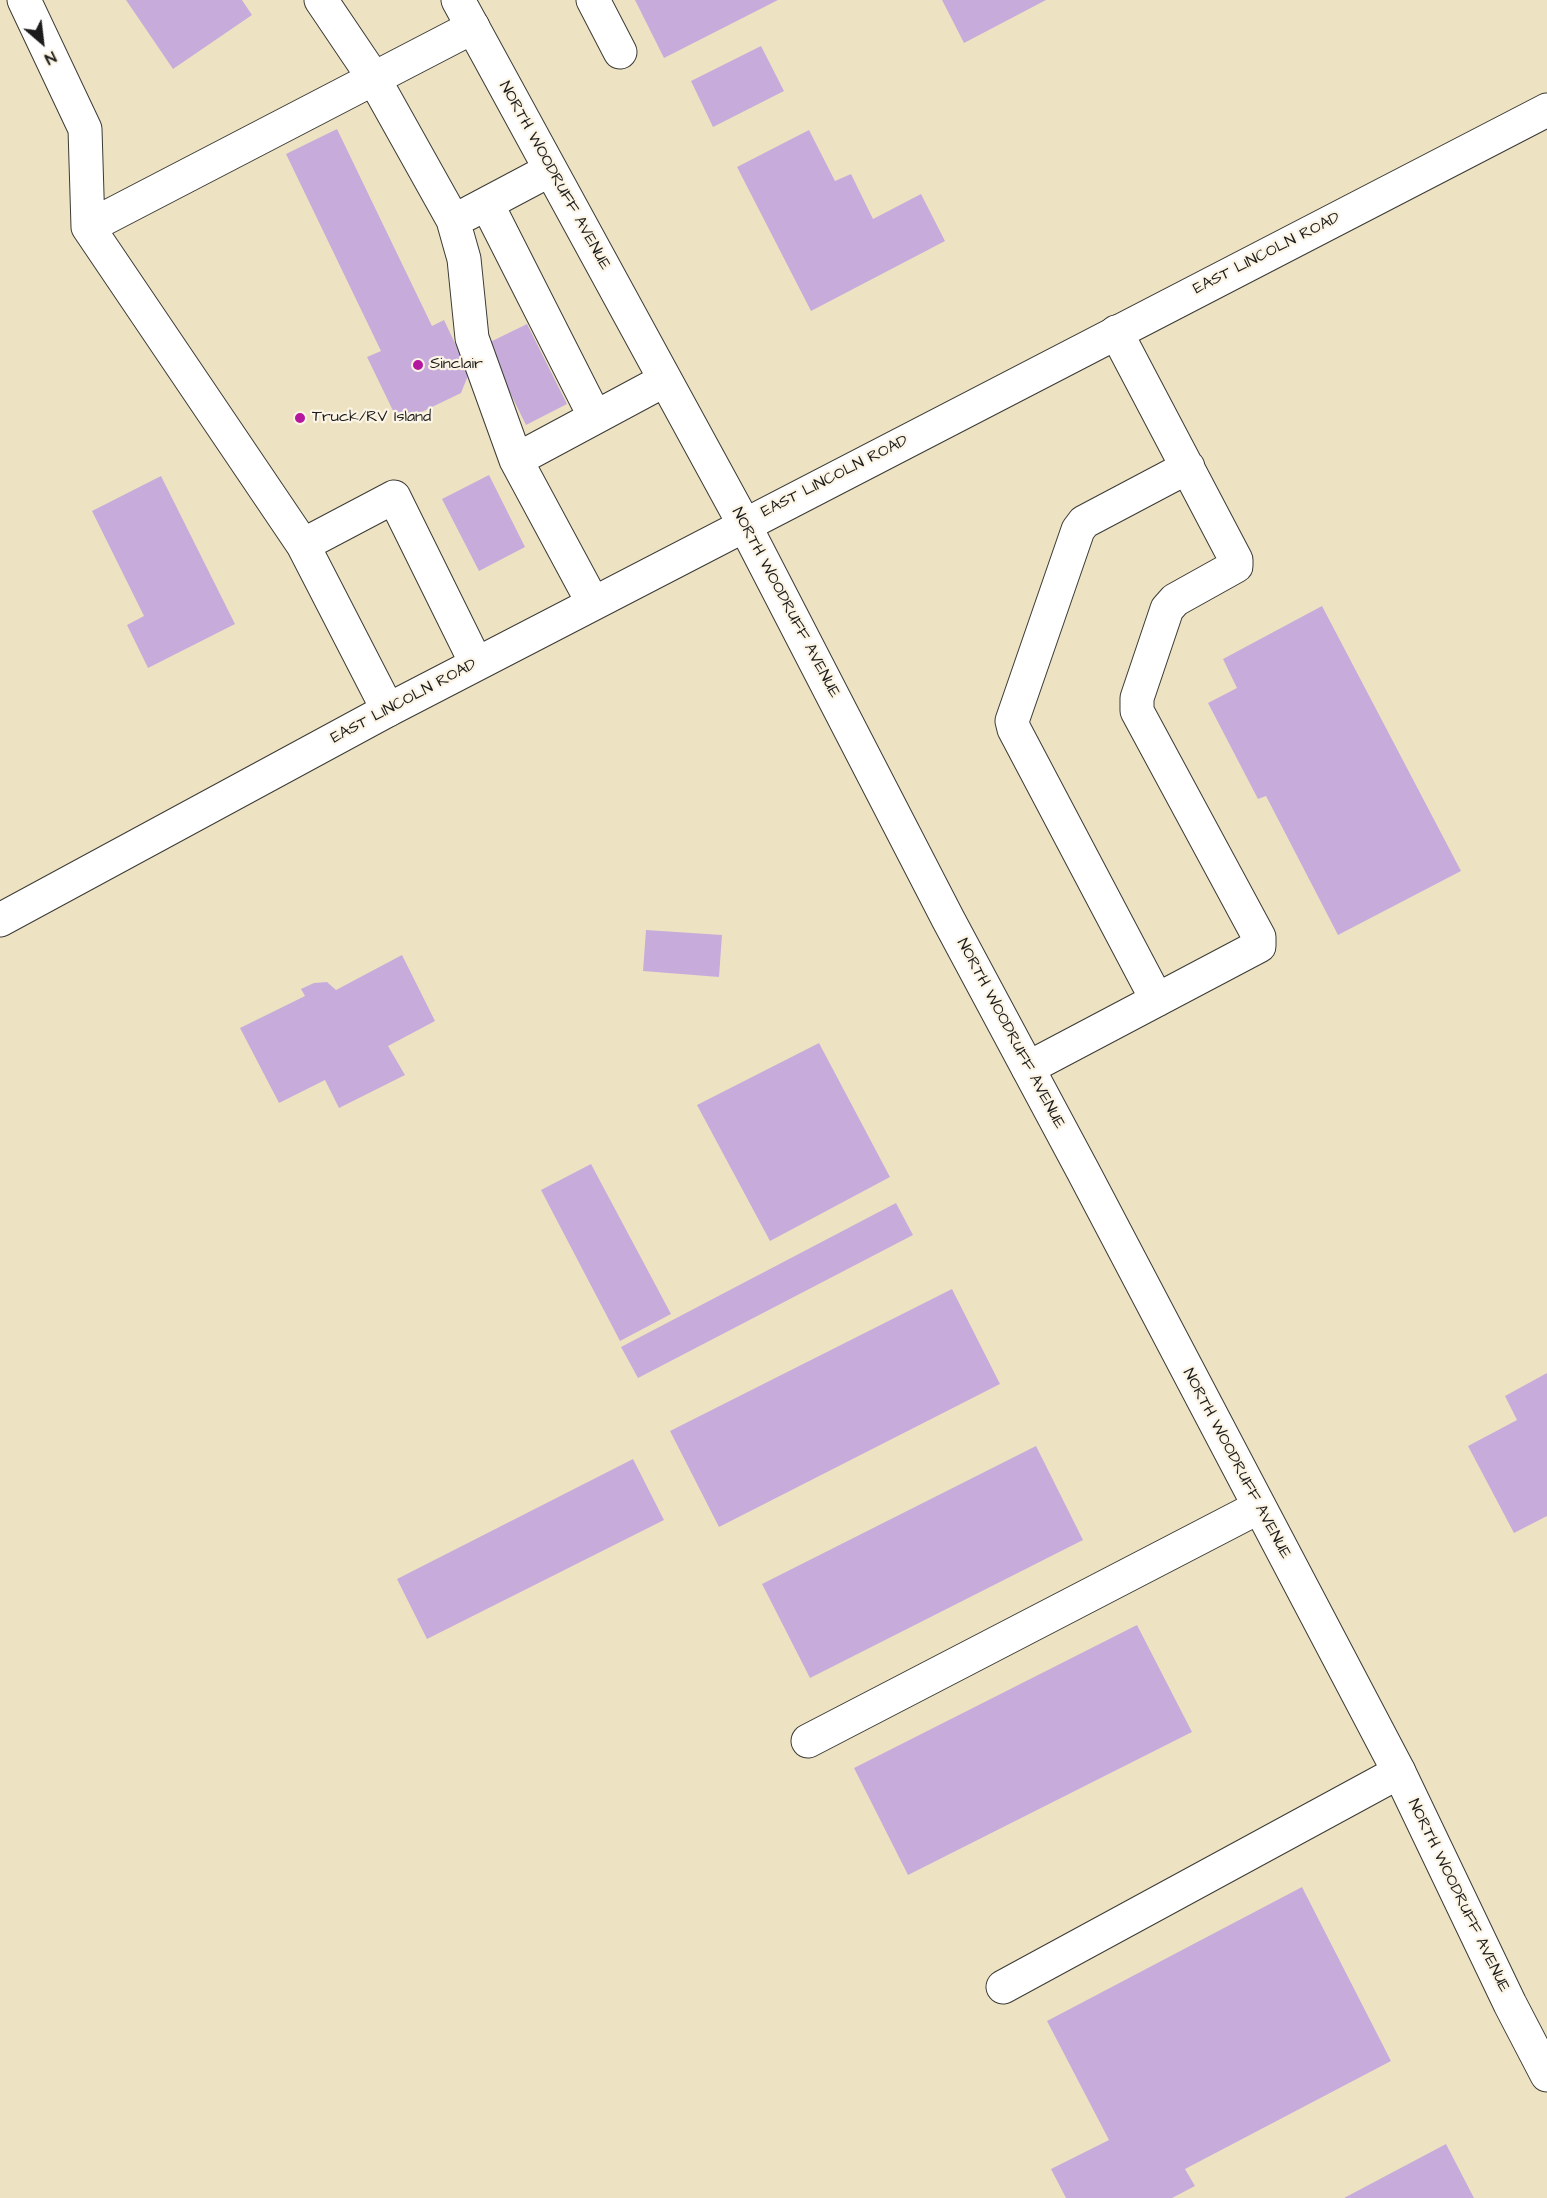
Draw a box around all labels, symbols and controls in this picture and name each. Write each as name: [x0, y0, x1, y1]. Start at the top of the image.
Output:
north arrow: [12, 12, 72, 72]
text: N: [41, 46, 60, 70]
street label: NORTH WOODRUFF AVENUE: [494, 79, 614, 273]
street label: EAST LINCOLN ROAD: [1190, 209, 1344, 299]
place label: Sinclair: [430, 355, 483, 375]
marker: Sinclair: [411, 358, 425, 372]
place label: Truck/RV Island: [312, 408, 431, 428]
marker: Truck/RV Island: [293, 411, 307, 425]
street label: EAST LINCOLN ROAD: [758, 432, 912, 522]
street label: NORTH WOODRUFF AVENUE: [727, 505, 843, 701]
street label: EAST LINCOLN ROAD: [328, 655, 480, 749]
street label: NORTH WOODRUFF AVENUE: [952, 936, 1068, 1132]
street label: NORTH WOODRUFF AVENUE: [1178, 1366, 1294, 1562]
street label: NORTH WOODRUFF AVENUE: [1403, 1796, 1513, 1996]

